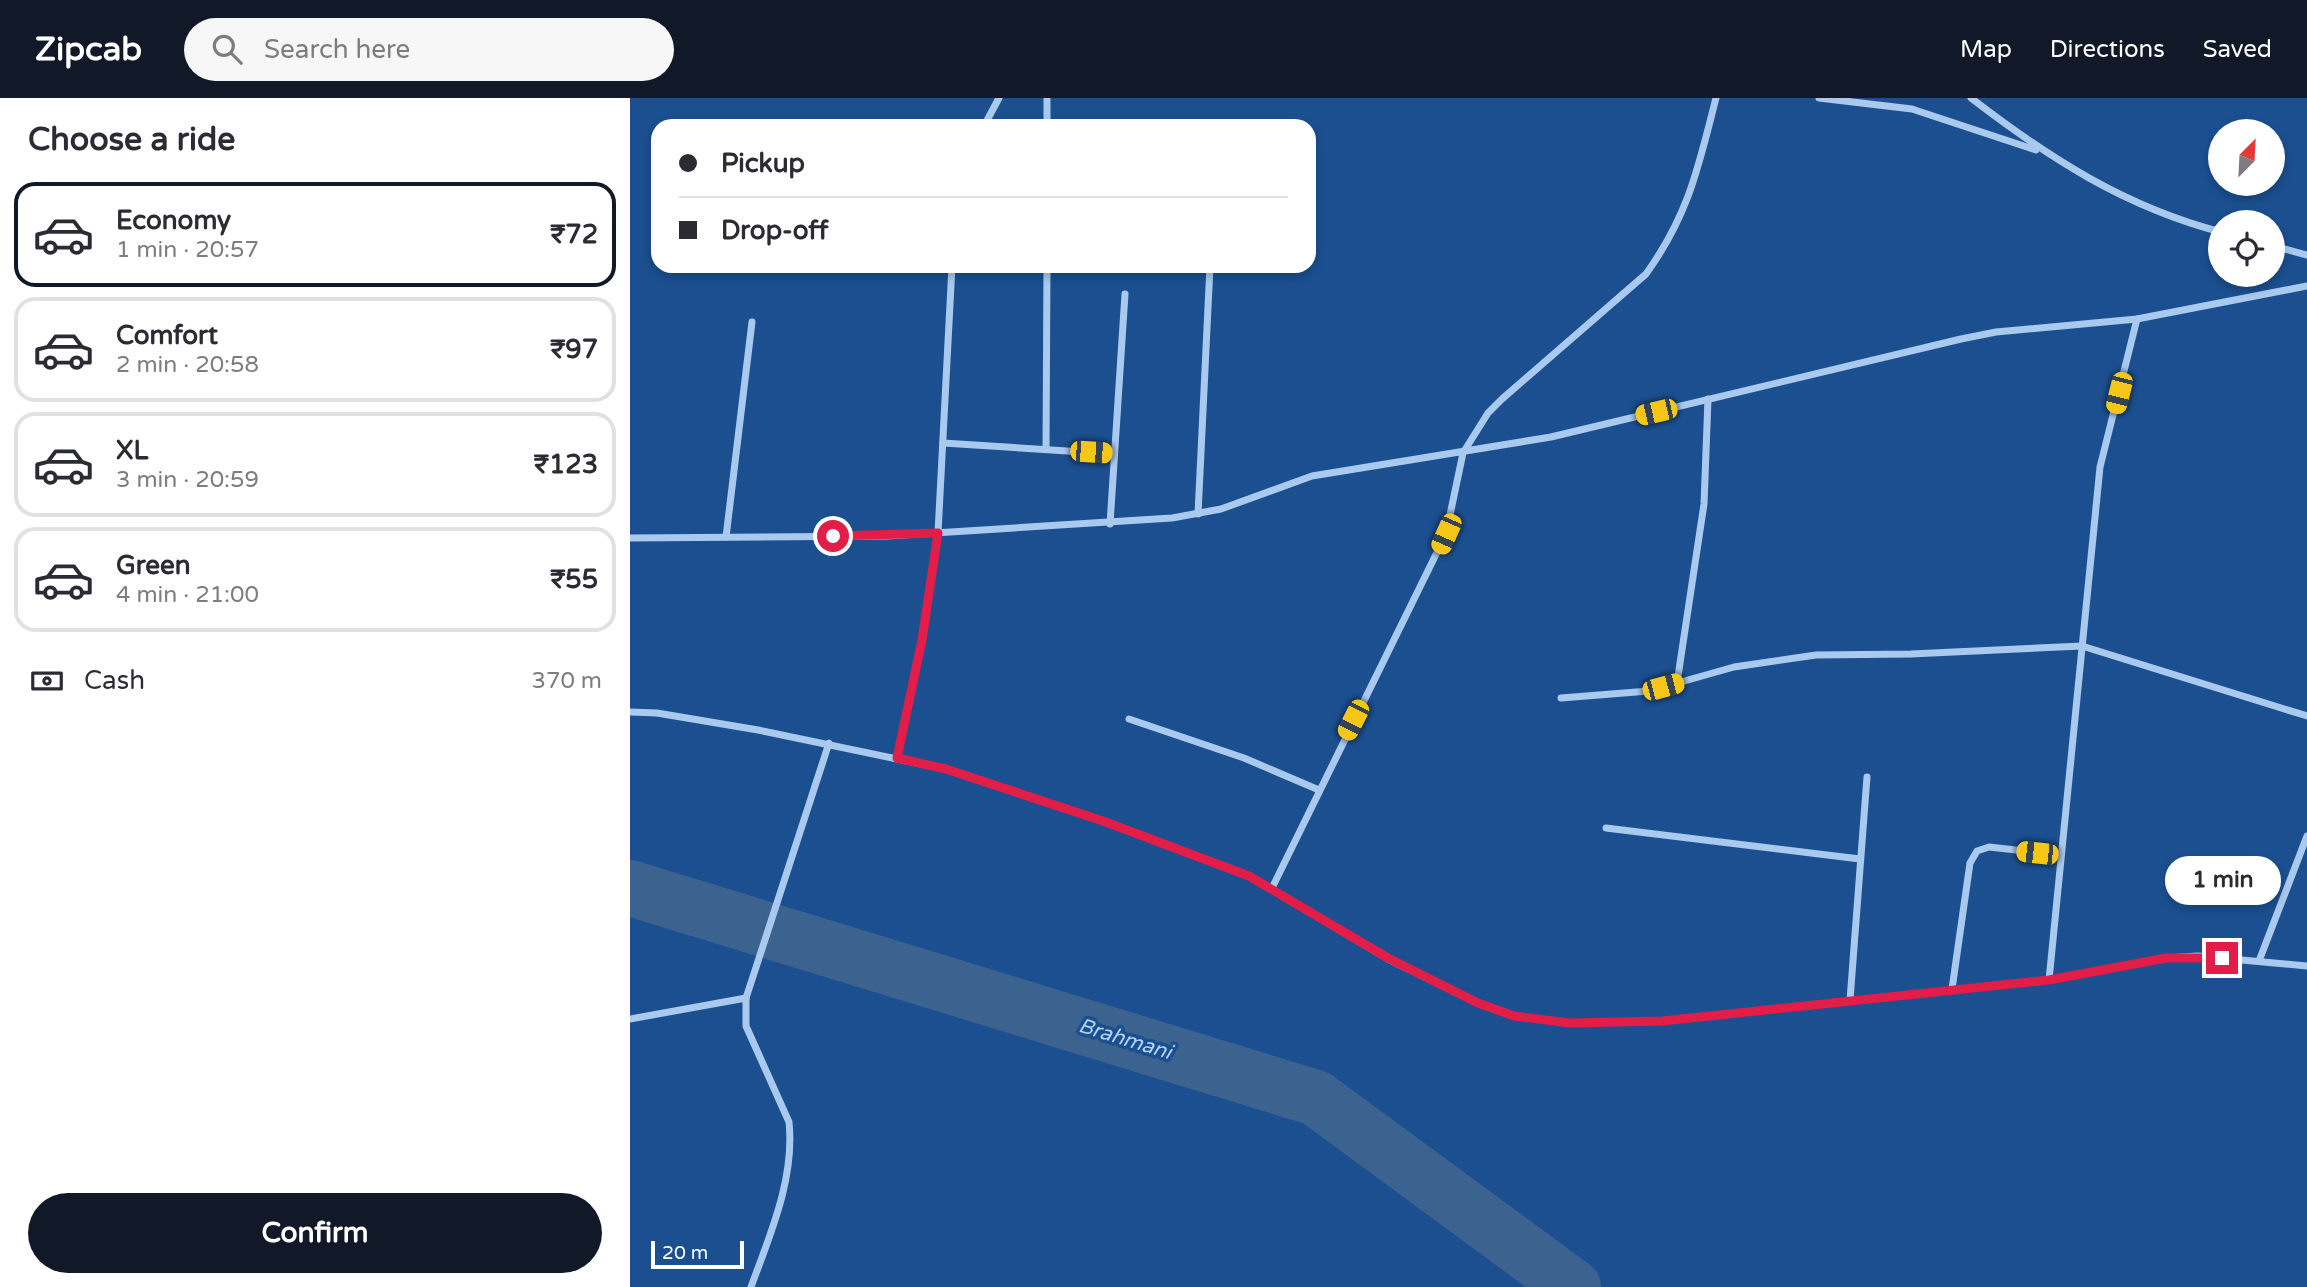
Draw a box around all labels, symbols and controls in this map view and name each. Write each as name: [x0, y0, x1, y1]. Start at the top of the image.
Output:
search box: [184, 18, 674, 81]
text: Zipcab: [35, 30, 142, 69]
icon: search: [208, 30, 246, 68]
text: Search here: [264, 34, 410, 65]
text: Map: [1960, 35, 2012, 64]
text: Directions: [2050, 35, 2165, 64]
text: Saved: [2203, 35, 2272, 64]
north arrow: [2208, 119, 2286, 196]
map controls: [2208, 119, 2285, 287]
text: Choose a ride: [28, 121, 235, 159]
text: Pickup: [721, 148, 805, 179]
icon: car: [32, 203, 95, 266]
text: Economy: [116, 205, 231, 236]
button: locate: [2208, 210, 2285, 287]
text: Drop-off: [721, 215, 828, 246]
text: ₹72: [550, 219, 598, 250]
text: 1 min · 20:57: [116, 236, 259, 264]
icon: car: [32, 318, 95, 381]
text: Comfort: [116, 320, 218, 351]
text: ₹97: [550, 334, 598, 365]
text: 2 min · 20:58: [116, 351, 259, 379]
car: [2104, 370, 2135, 416]
car: [1634, 397, 1679, 427]
icon: car: [32, 433, 95, 496]
text: XL: [116, 435, 148, 466]
car: [1070, 440, 1113, 464]
text: ₹123: [534, 449, 598, 480]
text: 3 min · 20:59: [116, 466, 259, 494]
car: [1428, 511, 1465, 557]
route start: [817, 520, 849, 552]
icon: car: [32, 548, 95, 611]
text: Green: [116, 550, 191, 581]
text: ₹55: [550, 564, 598, 595]
text: 4 min · 21:00: [116, 581, 259, 609]
icon: cash: [28, 662, 66, 700]
text: Cash: [84, 665, 145, 696]
text: 370 m: [532, 667, 602, 695]
car: [1640, 671, 1687, 703]
car: [1335, 697, 1372, 743]
car: [2016, 840, 2059, 866]
callout: 1 min: [2164, 856, 2280, 906]
text: 1 min: [2192, 866, 2254, 894]
route end: [2206, 942, 2238, 974]
water label: Brahmani: [1075, 1013, 1177, 1066]
button: Confirm: [28, 1193, 602, 1273]
scale bar: [651, 1238, 744, 1270]
text: 20 m: [662, 1242, 708, 1264]

